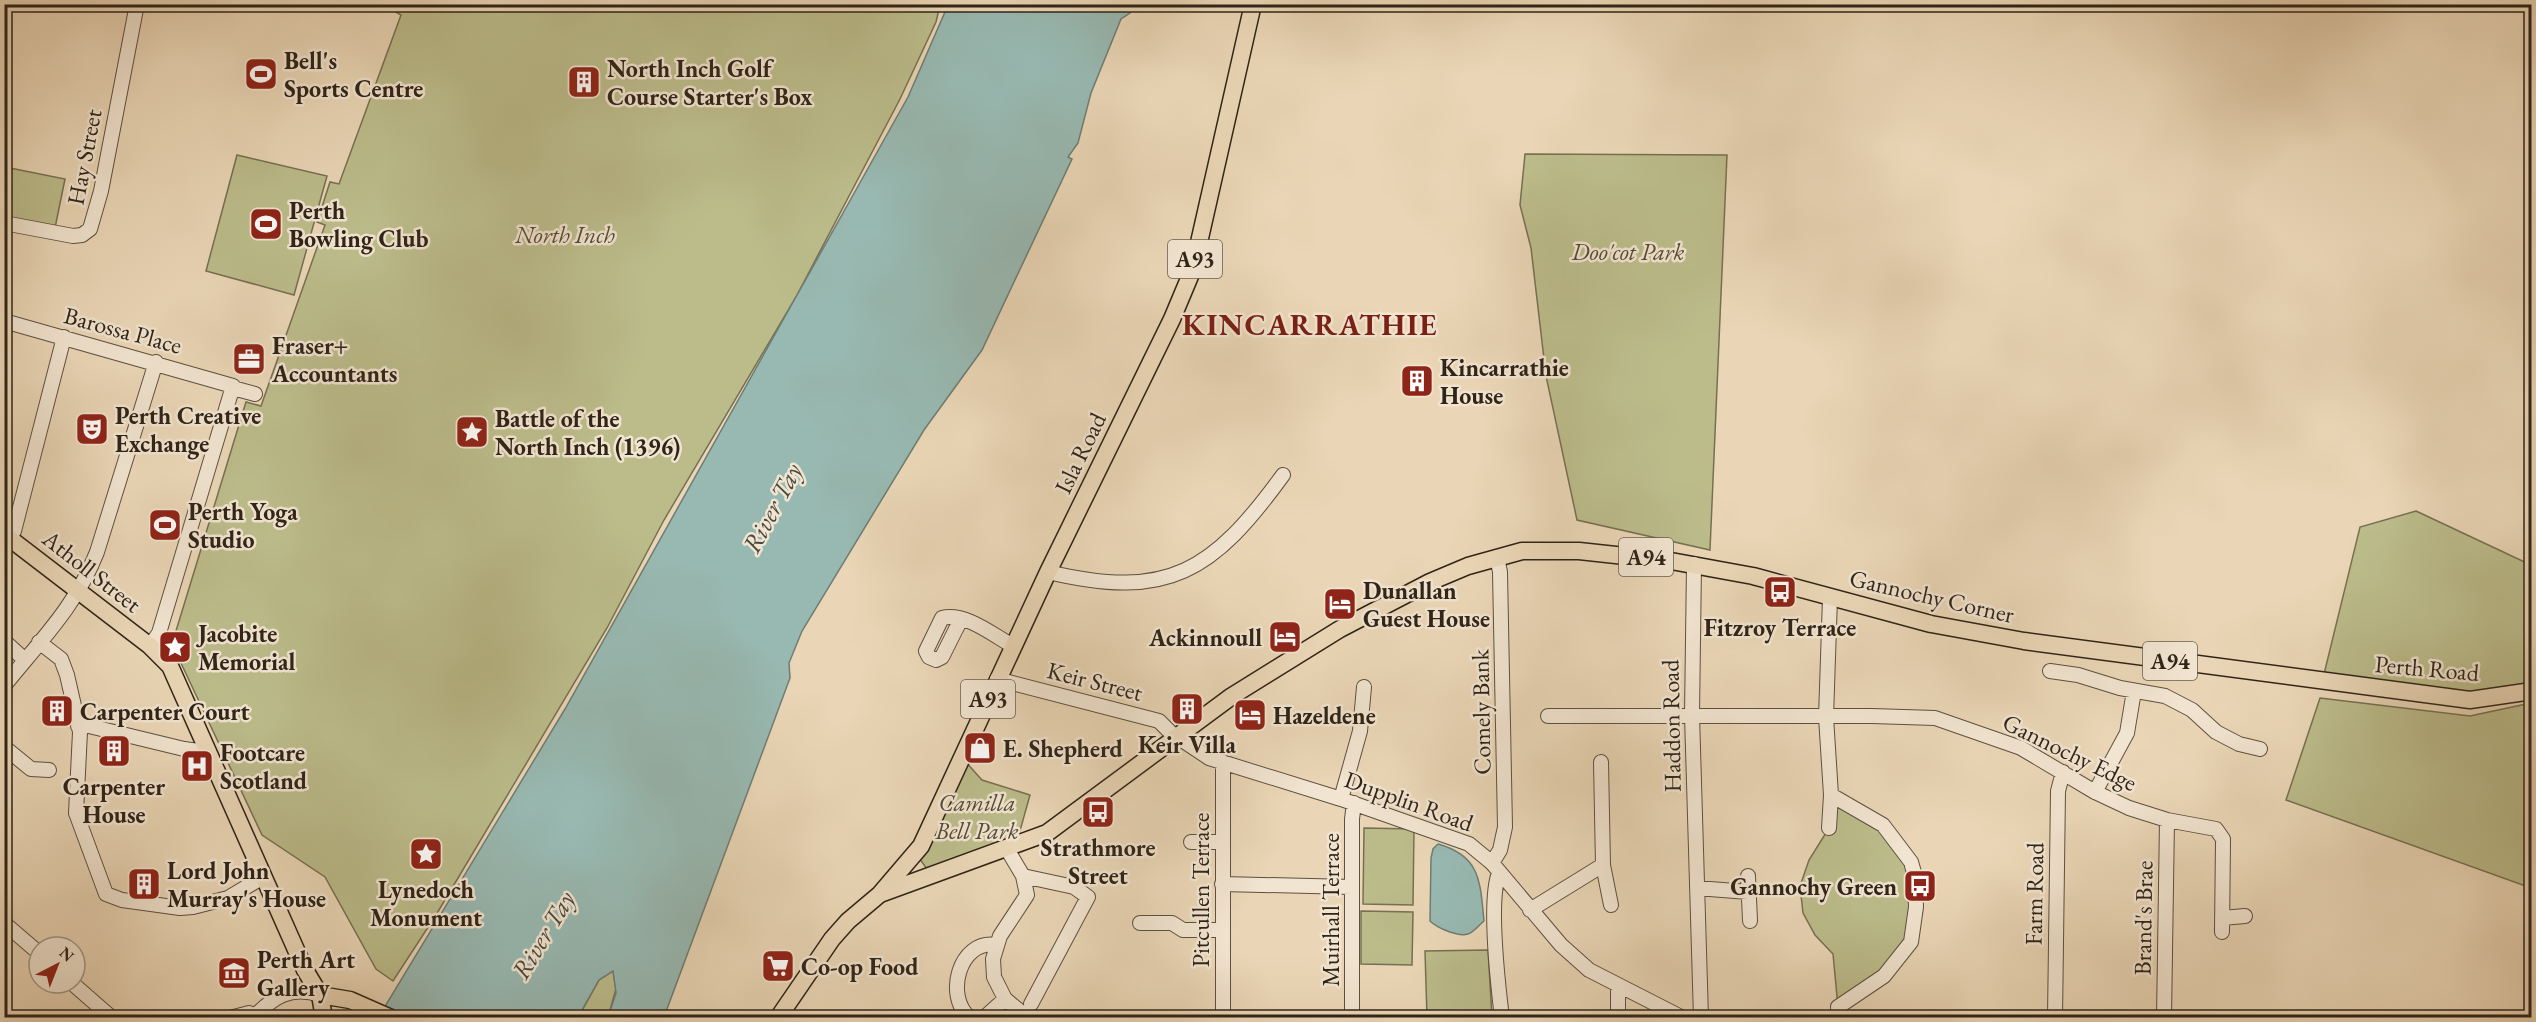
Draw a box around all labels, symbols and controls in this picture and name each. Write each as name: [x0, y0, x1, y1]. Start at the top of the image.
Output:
place label: Bell's Sports Centre: [284, 45, 423, 104]
place label: North Inch Golf Course Starter's Box: [607, 53, 812, 112]
sports icon: Bell's Sports Centre: [243, 56, 279, 92]
building icon: North Inch Golf Course Starter's Box: [566, 64, 602, 100]
street label: Hay Street: [60, 106, 109, 207]
place label: Perth Bowling Club: [289, 195, 428, 255]
sports icon: Perth Bowling Club: [248, 206, 284, 242]
park label: North Inch: [514, 219, 615, 250]
park label: Doo'cot Park: [1571, 236, 1685, 267]
road number: A93: [1168, 240, 1222, 278]
street label: Barossa Place: [61, 299, 185, 361]
district label: KINCARRATHIE: [1182, 305, 1438, 344]
place label: Fraser+ Accountants: [271, 330, 397, 389]
office icon: Fraser+ Accountants: [231, 341, 267, 377]
place label: Kincarrathie House: [1440, 352, 1569, 411]
building icon: Kincarrathie House: [1399, 363, 1435, 399]
place label: Perth Creative Exchange: [115, 400, 261, 460]
place label: Battle of the North Inch (1396): [495, 403, 680, 462]
street label: Isla Road: [1047, 407, 1113, 499]
theatre icon: Perth Creative Exchange: [74, 411, 110, 447]
place icon: Battle of the North Inch (1396): [454, 414, 490, 450]
water label: River Tay: [734, 457, 810, 559]
place label: Perth Yoga Studio: [188, 496, 298, 555]
sports icon: Perth Yoga Studio: [147, 507, 183, 543]
street label: Atholl Street: [36, 522, 148, 620]
road number: A94: [1619, 538, 1673, 576]
street label: Gannochy Corner: [1847, 562, 2017, 630]
bus stop icon: Fitzroy Terrace: [1762, 574, 1798, 610]
place label: Dunallan Guest House: [1363, 575, 1490, 634]
hotel icon: Dunallan Guest House: [1322, 586, 1358, 622]
place label: Fitzroy Terrace: [1704, 612, 1856, 644]
place label: Jacobite Memorial: [196, 618, 296, 677]
hotel icon: Ackinnoull: [1267, 619, 1303, 655]
place label: Ackinnoull: [1148, 622, 1262, 653]
place icon: Jacobite Memorial: [157, 629, 193, 665]
road number: A94: [2143, 642, 2197, 680]
street label: Comely Bank: [1464, 648, 1498, 775]
street label: Perth Road: [2374, 648, 2481, 688]
street label: Keir Street: [1044, 654, 1146, 708]
street label: Haddon Road: [1654, 658, 1688, 793]
road number: A93: [961, 680, 1015, 718]
building icon: Keir Villa: [1169, 691, 1205, 727]
building icon: Carpenter Court: [39, 693, 75, 729]
place label: Carpenter Court: [80, 696, 249, 727]
hotel icon: Hazeldene: [1232, 697, 1268, 733]
place label: Hazeldene: [1273, 700, 1376, 731]
street label: Gannochy Edge: [1998, 706, 2142, 798]
place label: Keir Villa: [1138, 729, 1237, 760]
shop icon: E. Shepherd: [962, 730, 998, 766]
building icon: Carpenter House: [96, 733, 132, 769]
place label: E. Shepherd: [1003, 733, 1124, 764]
place label: Footcare Scotland: [220, 737, 308, 796]
hospital icon: Footcare Scotland: [179, 748, 215, 784]
street label: Dupplin Road: [1340, 763, 1478, 839]
place label: Carpenter House: [63, 771, 165, 830]
park label: Camilla Bell Park: [934, 787, 1019, 846]
bus stop icon: Strathmore Street: [1080, 794, 1116, 830]
street label: Pitcullen Terrace: [1185, 813, 1216, 967]
place label: Strathmore Street: [1041, 832, 1155, 891]
street label: Muirhall Terrace: [1315, 833, 1346, 987]
place icon: Lynedoch Monument: [408, 836, 444, 872]
street label: Farm Road: [2018, 841, 2050, 946]
place label: Lord John Murray's House: [167, 855, 326, 915]
street label: Brand's Brae: [2126, 860, 2160, 976]
building icon: Lord John Murray's House: [126, 866, 162, 902]
bus stop icon: Gannochy Green: [1902, 868, 1938, 904]
place label: Gannochy Green: [1730, 871, 1897, 903]
place label: Lynedoch Monument: [370, 874, 482, 933]
water label: River Tay: [503, 884, 583, 985]
north arrow: [27, 935, 87, 995]
text: N: [55, 942, 79, 966]
place label: Perth Art Gallery: [257, 944, 355, 1004]
supermarket icon: Co-op Food: [760, 948, 796, 984]
place label: Co-op Food: [801, 951, 919, 982]
museum icon: Perth Art Gallery: [216, 955, 252, 991]

